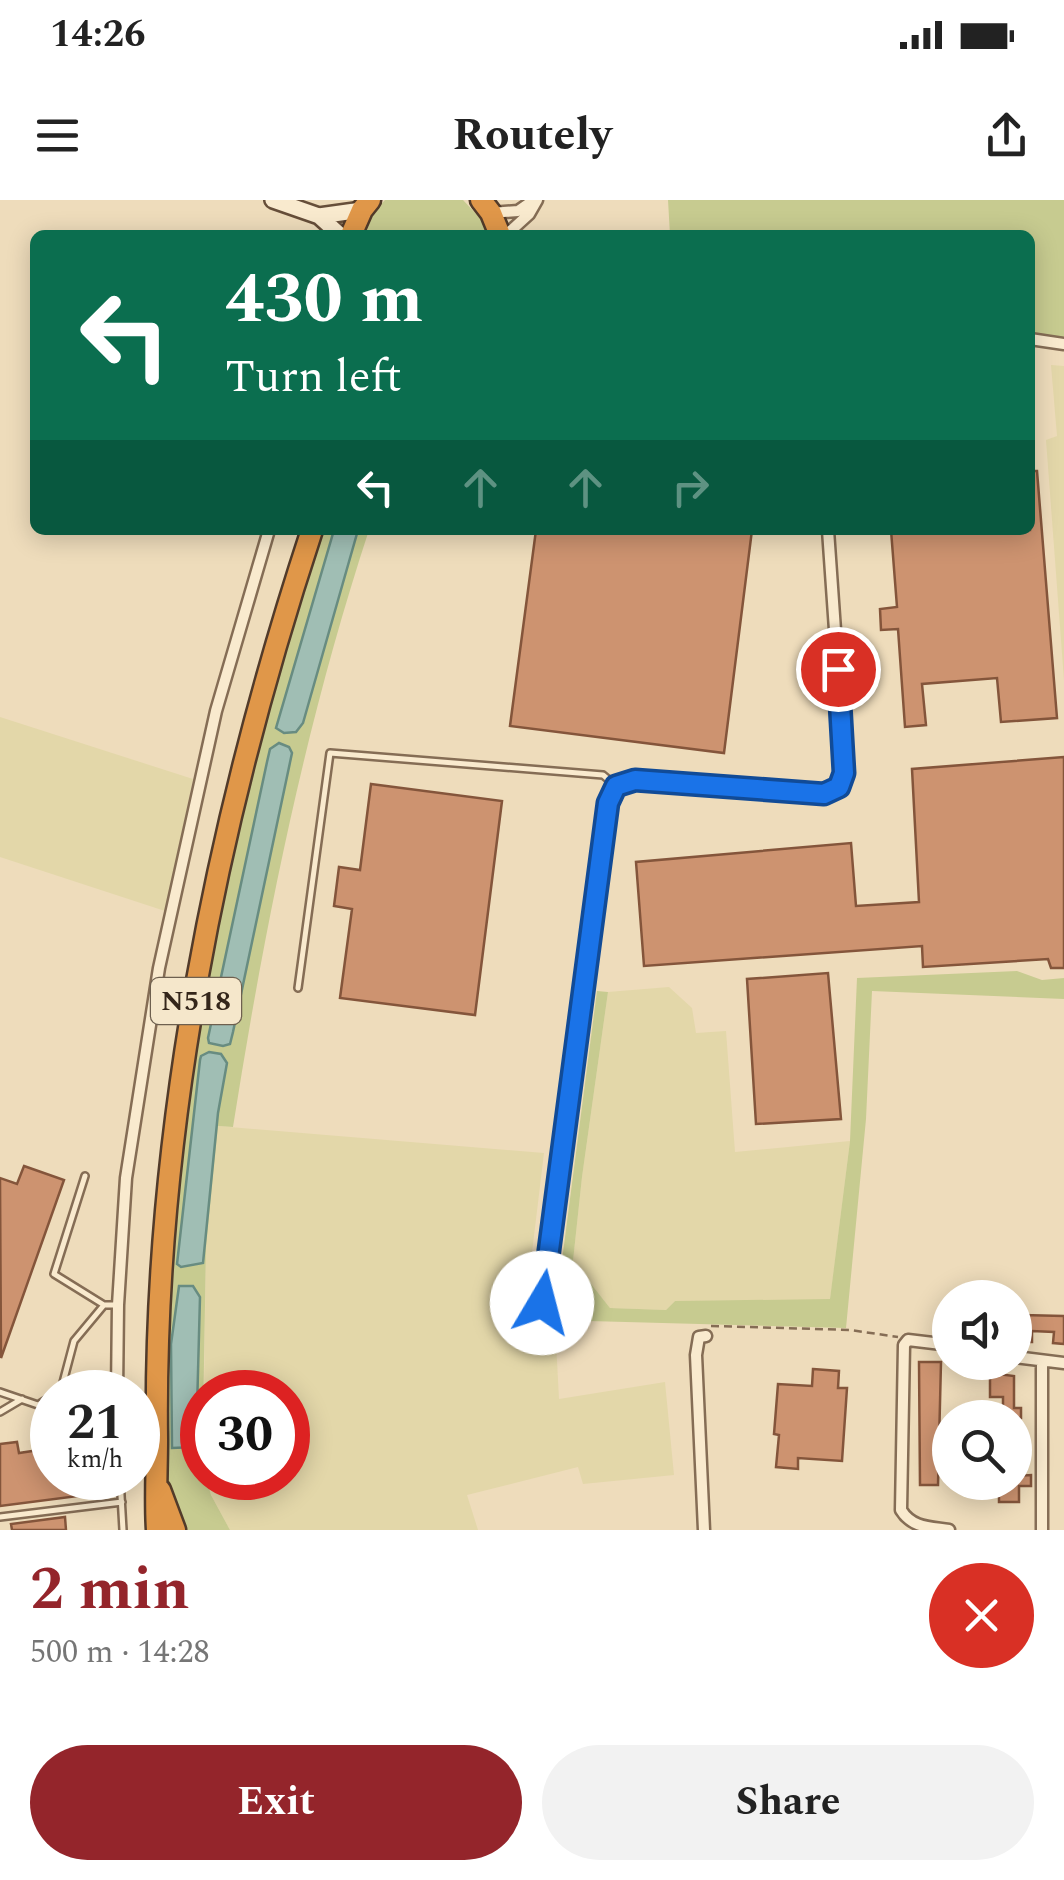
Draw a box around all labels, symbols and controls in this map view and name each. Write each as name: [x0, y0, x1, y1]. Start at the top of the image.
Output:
text: 14:26: [50, 6, 145, 64]
text: Routely: [452, 101, 612, 170]
icon: menu: [30, 108, 85, 163]
icon: share: [979, 108, 1034, 163]
text: 430 m: [225, 247, 423, 353]
icon: left: [60, 270, 190, 400]
text: Turn left: [225, 343, 402, 412]
icon: left: [348, 460, 403, 515]
icon: ahead: [453, 460, 508, 515]
icon: ahead: [558, 460, 613, 515]
icon: right: [663, 460, 718, 515]
pin: [796, 627, 881, 712]
icon: arrive: [811, 642, 866, 697]
road number: N518: [151, 978, 241, 1024]
position arrow: [490, 1251, 594, 1355]
map controls: [932, 1280, 1032, 1500]
button: sound: [932, 1280, 1032, 1380]
speed limit sign: 30: [180, 1370, 310, 1500]
text: 21: [67, 1385, 123, 1461]
button: search: [932, 1400, 1032, 1500]
text: km/h: [67, 1441, 123, 1479]
text: 2 min: [30, 1544, 190, 1636]
button: close: [929, 1563, 1034, 1668]
text: 500 m · 14:28: [30, 1628, 210, 1677]
button: Exit: [30, 1745, 522, 1860]
button: Share: [542, 1745, 1034, 1860]

